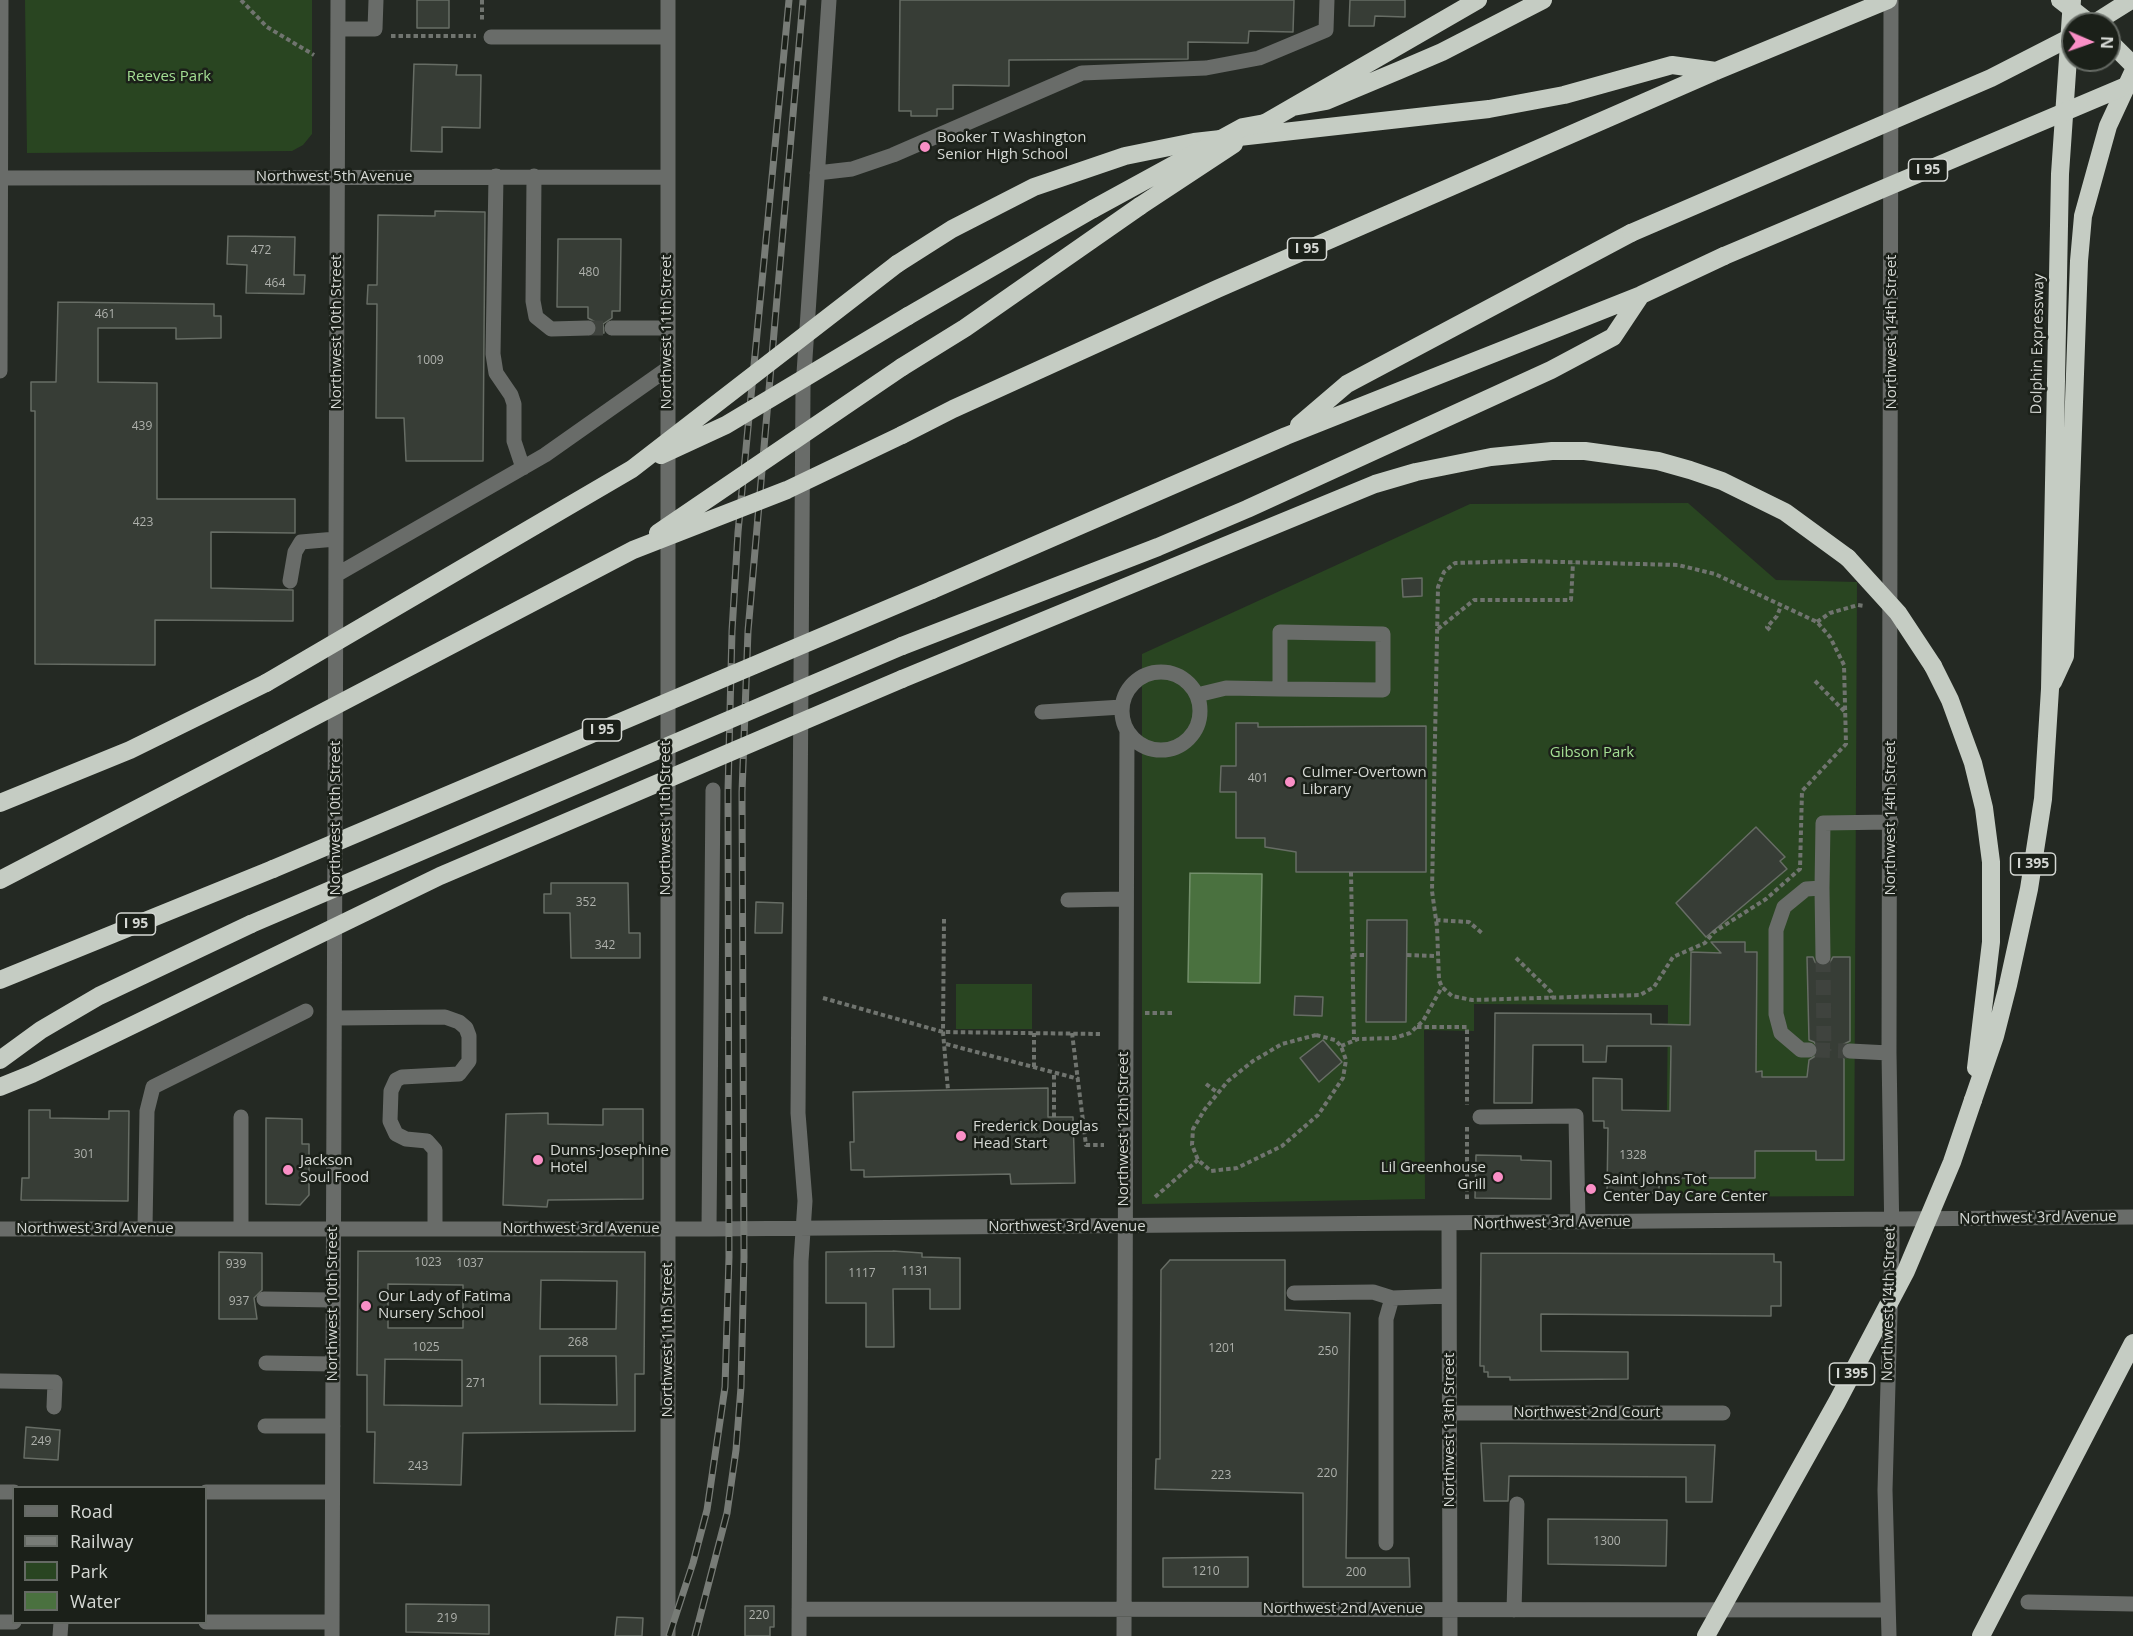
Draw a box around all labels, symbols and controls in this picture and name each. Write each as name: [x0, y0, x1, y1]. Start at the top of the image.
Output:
north arrow: [2061, 12, 2121, 72]
text: N: [2096, 36, 2118, 49]
park label: Reeves Park: [127, 68, 211, 86]
place label: Booker T Washington Senior High School: [937, 129, 1086, 164]
marker: Booker T Washington Senior High School: [918, 140, 932, 154]
road number: I 95: [1908, 159, 1948, 181]
street label: Northwest 5th Avenue: [256, 168, 412, 186]
road number: I 95: [1288, 238, 1326, 260]
house number: 472: [251, 244, 271, 258]
street label: Northwest 10th Street: [328, 255, 346, 409]
street label: Northwest 11th Street: [658, 255, 676, 409]
street label: Northwest 14th Street: [1883, 255, 1901, 409]
house number: 480: [579, 266, 599, 280]
street label: Dolphin Expressway: [2028, 274, 2048, 414]
house number: 464: [265, 277, 285, 291]
house number: 461: [95, 308, 115, 322]
house number: 1009: [416, 354, 444, 368]
house number: 439: [132, 420, 152, 434]
house number: 423: [133, 516, 153, 530]
road number: I 95: [582, 719, 622, 741]
street label: Northwest 10th Street: [327, 741, 345, 895]
street label: Northwest 11th Street: [657, 741, 675, 895]
street label: Northwest 14th Street: [1882, 741, 1900, 895]
park label: Gibson Park: [1550, 744, 1634, 762]
place label: Culmer-Overtown Library: [1302, 764, 1427, 799]
house number: 401: [1248, 772, 1268, 786]
marker: Culmer-Overtown Library: [1283, 775, 1297, 789]
road number: I 395: [2010, 853, 2056, 875]
house number: 352: [576, 896, 596, 910]
road number: I 95: [116, 913, 156, 935]
house number: 342: [595, 939, 615, 953]
street label: Northwest 12th Street: [1115, 1052, 1133, 1206]
place label: Frederick Douglas Head Start: [973, 1118, 1098, 1153]
marker: Frederick Douglas Head Start: [954, 1129, 968, 1143]
place label: Dunns-Josephine Hotel: [550, 1142, 669, 1177]
house number: 301: [74, 1148, 94, 1162]
house number: 1328: [1619, 1149, 1647, 1163]
place label: Jackson Soul Food: [300, 1152, 369, 1187]
marker: Dunns-Josephine Hotel: [531, 1153, 545, 1167]
place label: Lil Greenhouse Grill: [1381, 1159, 1486, 1194]
marker: Jackson Soul Food: [281, 1163, 295, 1177]
marker: Lil Greenhouse Grill: [1491, 1170, 1505, 1184]
place label: Saint Johns Tot Center Day Care Center: [1603, 1171, 1768, 1206]
marker: Saint Johns Tot Center Day Care Center: [1584, 1182, 1598, 1196]
street label: Northwest 3rd Avenue: [1959, 1208, 2117, 1228]
street label: Northwest 3rd Avenue: [1473, 1213, 1631, 1233]
street label: Northwest 3rd Avenue: [988, 1218, 1146, 1236]
street label: Northwest 3rd Avenue: [16, 1220, 174, 1238]
street label: Northwest 3rd Avenue: [502, 1220, 660, 1238]
street label: Northwest 14th Street: [1879, 1226, 1899, 1382]
street label: Northwest 10th Street: [324, 1227, 342, 1381]
house number: 1023: [414, 1256, 442, 1270]
house number: 1037: [456, 1257, 484, 1271]
house number: 939: [226, 1258, 246, 1272]
street label: Northwest 11th Street: [659, 1263, 677, 1417]
house number: 1131: [901, 1265, 929, 1279]
house number: 1117: [848, 1267, 876, 1281]
place label: Our Lady of Fatima Nursery School: [378, 1288, 511, 1323]
house number: 937: [229, 1295, 249, 1309]
marker: Our Lady of Fatima Nursery School: [359, 1299, 373, 1313]
house number: 268: [568, 1336, 588, 1350]
house number: 1025: [412, 1341, 440, 1355]
house number: 1201: [1208, 1342, 1236, 1356]
house number: 250: [1318, 1345, 1338, 1359]
street label: Northwest 13th Street: [1441, 1353, 1459, 1507]
road number: I 395: [1830, 1363, 1874, 1385]
house number: 271: [466, 1377, 486, 1391]
street label: Northwest 2nd Court: [1513, 1404, 1661, 1422]
house number: 249: [31, 1435, 51, 1449]
house number: 243: [408, 1460, 428, 1474]
house number: 220: [1317, 1467, 1337, 1481]
house number: 223: [1211, 1469, 1231, 1483]
legend: [12, 1486, 207, 1624]
text: Road: [70, 1499, 113, 1523]
text: Railway: [70, 1529, 133, 1553]
house number: 1300: [1593, 1535, 1621, 1549]
text: Park: [70, 1559, 108, 1583]
house number: 1210: [1192, 1565, 1220, 1579]
house number: 200: [1346, 1566, 1366, 1580]
text: Water: [70, 1589, 121, 1613]
street label: Northwest 2nd Avenue: [1263, 1600, 1423, 1618]
house number: 220: [749, 1609, 769, 1623]
house number: 219: [437, 1612, 457, 1626]

